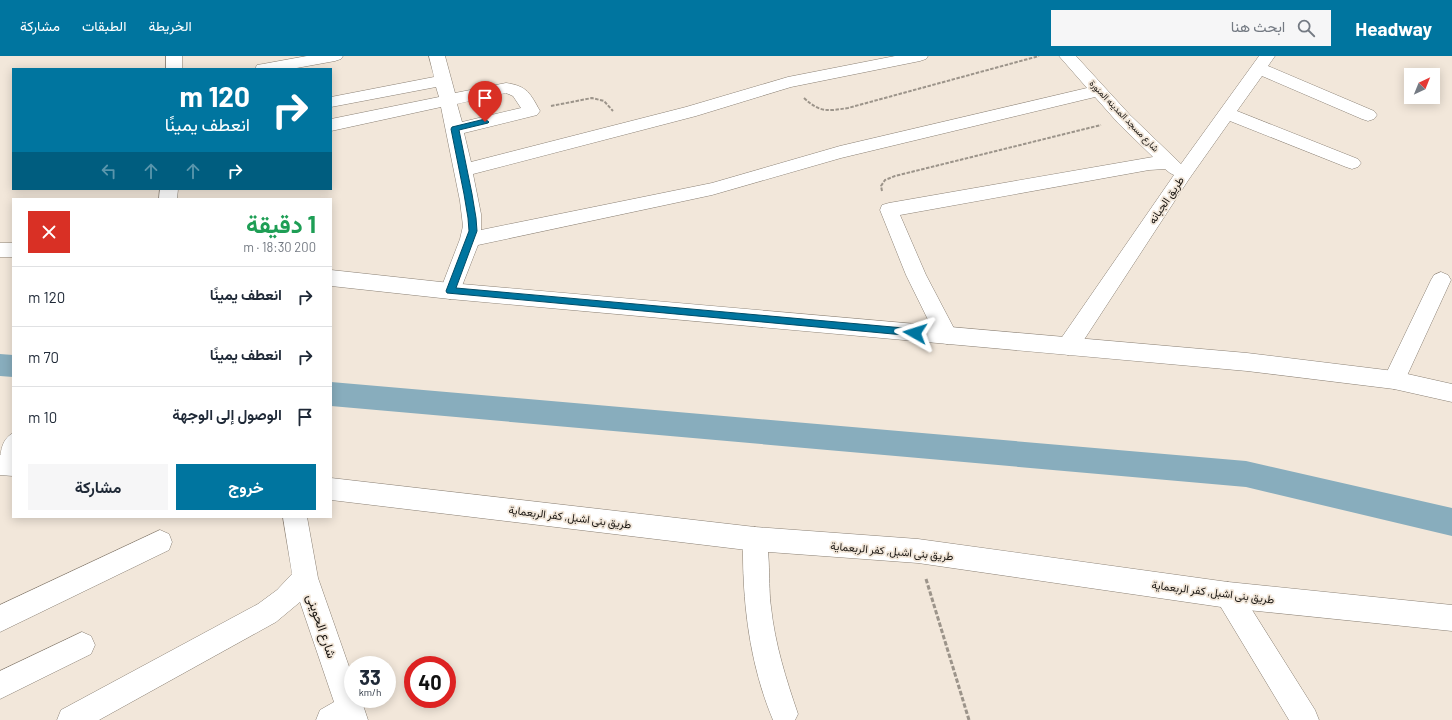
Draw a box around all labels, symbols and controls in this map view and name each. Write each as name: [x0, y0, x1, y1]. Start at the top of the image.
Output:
search box: [1051, 10, 1331, 46]
text: مشاركة: [20, 17, 60, 34]
text: الطبقات: [82, 17, 126, 34]
text: الخريطة: [148, 17, 192, 34]
text: ابحث هنا: [1231, 17, 1285, 35]
icon: search: [1295, 17, 1317, 39]
text: Headway: [1355, 17, 1432, 40]
north arrow: [1404, 68, 1440, 104]
map controls: [1404, 68, 1440, 104]
street label: شارع مسجد المدينه المنورة: [1087, 78, 1161, 154]
text: 120 m: [179, 79, 250, 113]
pin: [468, 81, 502, 122]
icon: right: [264, 84, 316, 136]
icon: arrive: [474, 87, 496, 109]
text: انعطف يمينًا: [165, 113, 250, 135]
icon: left: [98, 160, 120, 182]
icon: ahead: [140, 160, 162, 182]
icon: ahead: [182, 160, 204, 182]
icon: right: [224, 160, 246, 182]
street label: طريق الجبانه: [1145, 174, 1187, 226]
text: 1 دقيقة: [246, 209, 316, 238]
button: close: [28, 211, 70, 253]
text: 200 m · 18:30: [243, 239, 316, 255]
text: انعطف يمينًا: [210, 285, 282, 303]
icon: right: [294, 286, 316, 308]
text: 120 m: [28, 288, 65, 306]
position arrow: [894, 312, 936, 354]
text: انعطف يمينًا: [210, 345, 282, 363]
icon: right: [294, 346, 316, 368]
text: 70 m: [28, 348, 59, 366]
text: الوصول إلى الوجهة: [172, 405, 282, 423]
icon: arrive: [294, 406, 316, 428]
text: 10 m: [28, 408, 57, 426]
button: مشاركة: [28, 464, 168, 510]
button: خروج: [176, 464, 316, 510]
street label: طريق بنى اشبل, كفر الربعماية: [508, 503, 632, 531]
street label: طريق بنى اشبل, كفر الربعماية: [830, 539, 954, 563]
street label: طريق بنى اشبل, كفر الربعماية: [1151, 578, 1275, 606]
street label: شارع الحوينى: [302, 592, 340, 661]
speed limit sign: 40: [404, 656, 456, 708]
text: 33: [359, 665, 381, 689]
text: km/h: [359, 686, 381, 698]

